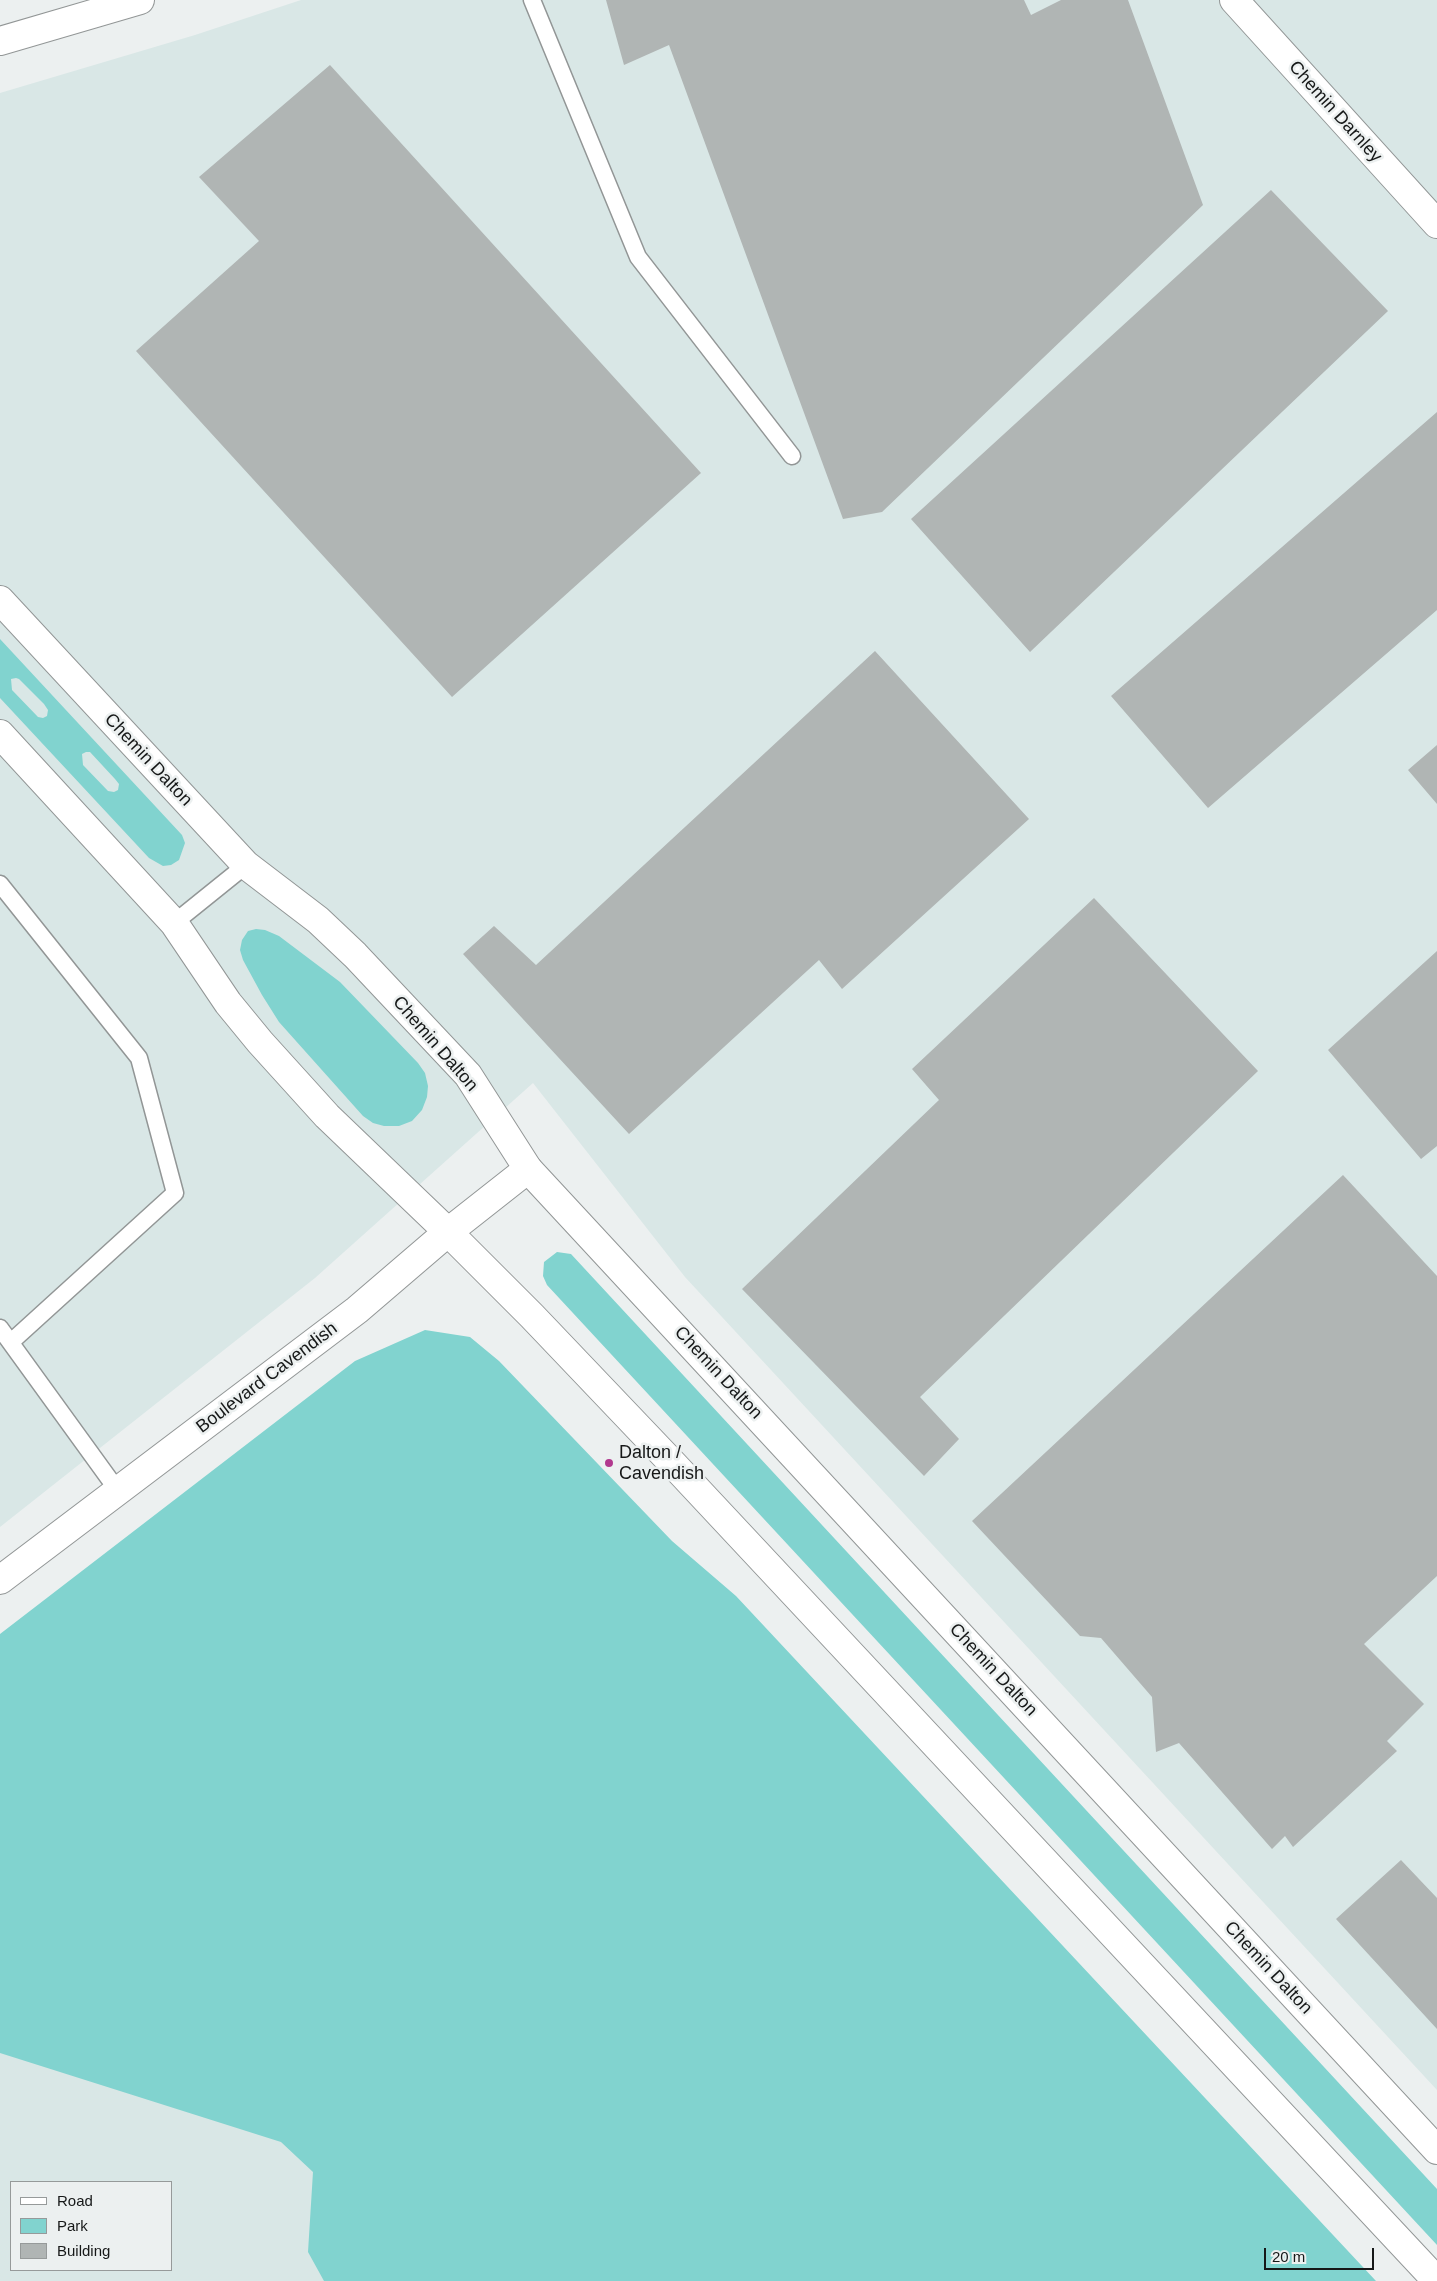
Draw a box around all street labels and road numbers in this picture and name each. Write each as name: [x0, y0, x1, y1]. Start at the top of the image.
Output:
street label: Chemin Darnley: [1284, 57, 1386, 167]
street label: Chemin Dalton: [100, 709, 196, 811]
street label: Chemin Dalton: [388, 992, 482, 1096]
street label: Boulevard Cavendish: [192, 1318, 342, 1438]
street label: Chemin Dalton: [670, 1322, 766, 1424]
street label: Chemin Dalton: [945, 1619, 1041, 1721]
street label: Chemin Dalton: [1220, 1917, 1316, 2019]

